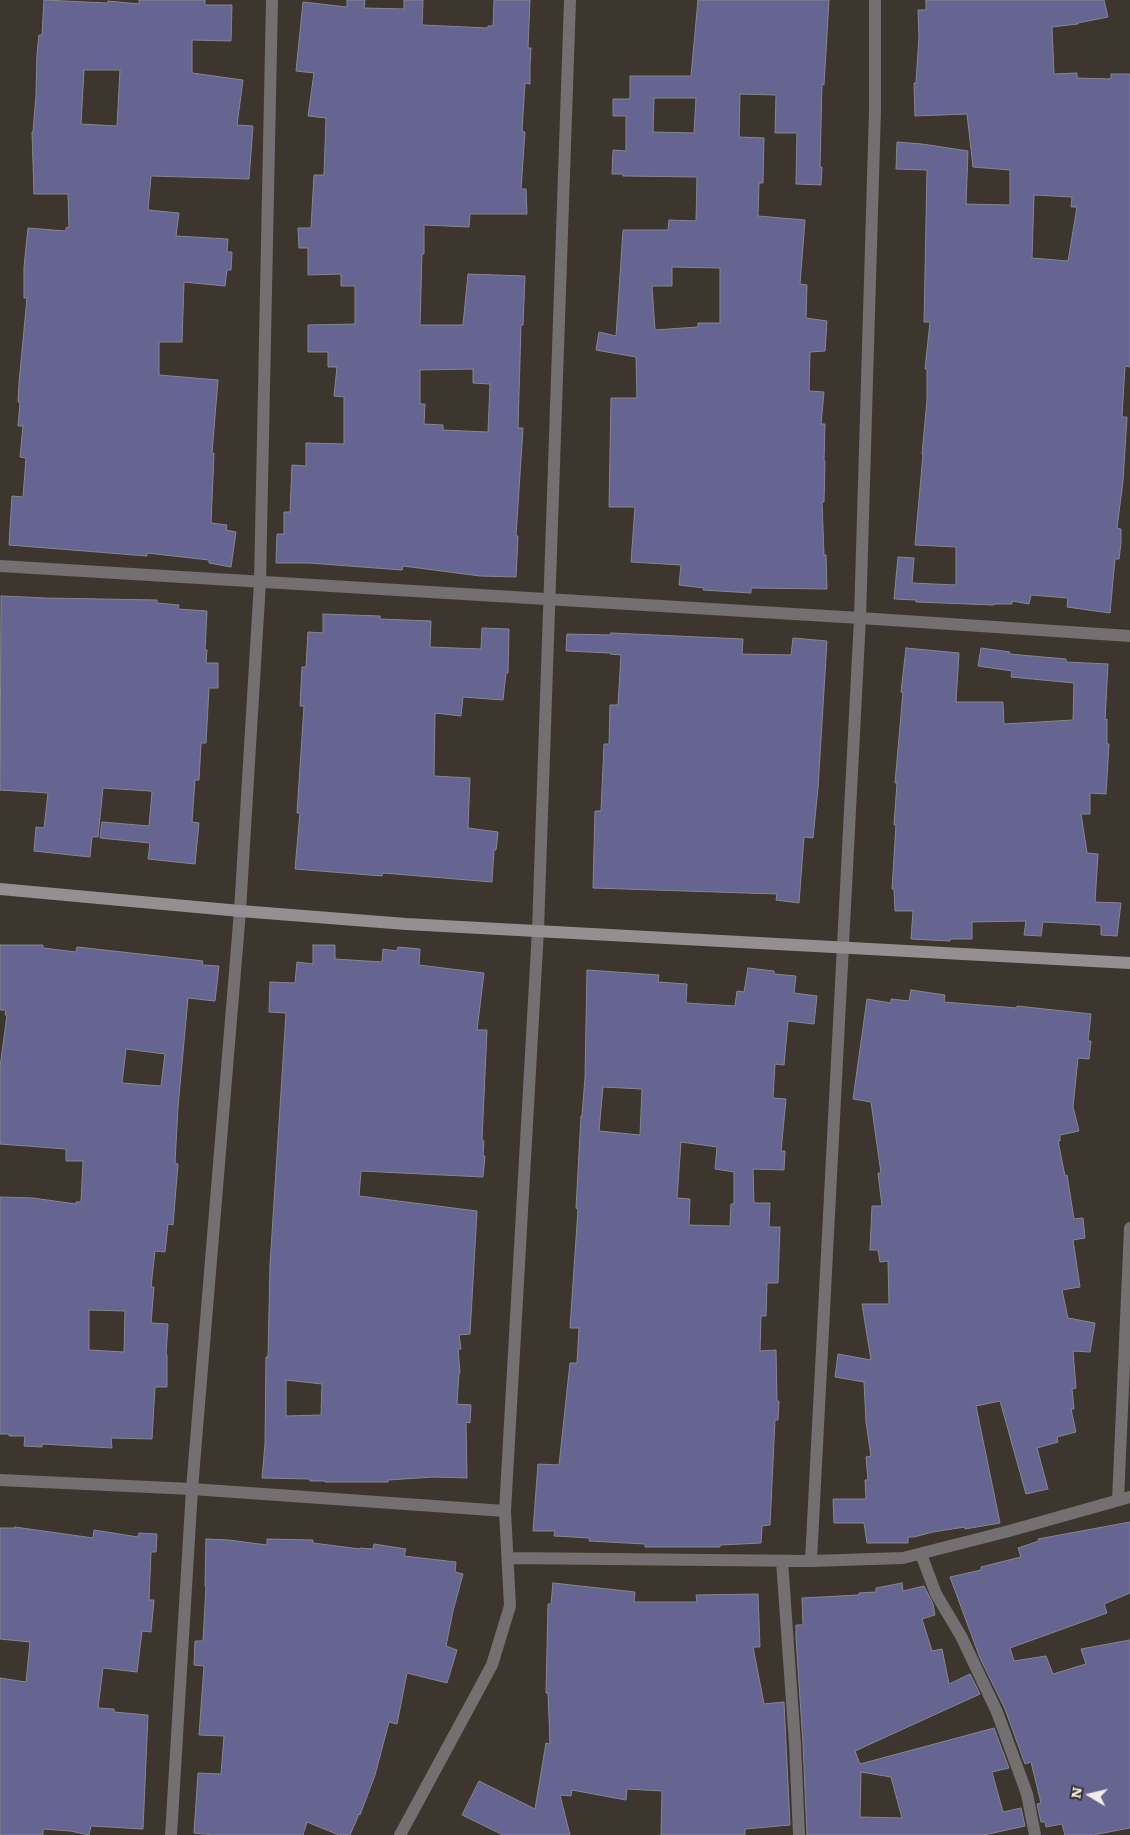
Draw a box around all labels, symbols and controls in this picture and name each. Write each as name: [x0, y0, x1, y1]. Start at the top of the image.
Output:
north arrow: [1065, 1770, 1115, 1820]
text: N: [1064, 1785, 1086, 1800]

